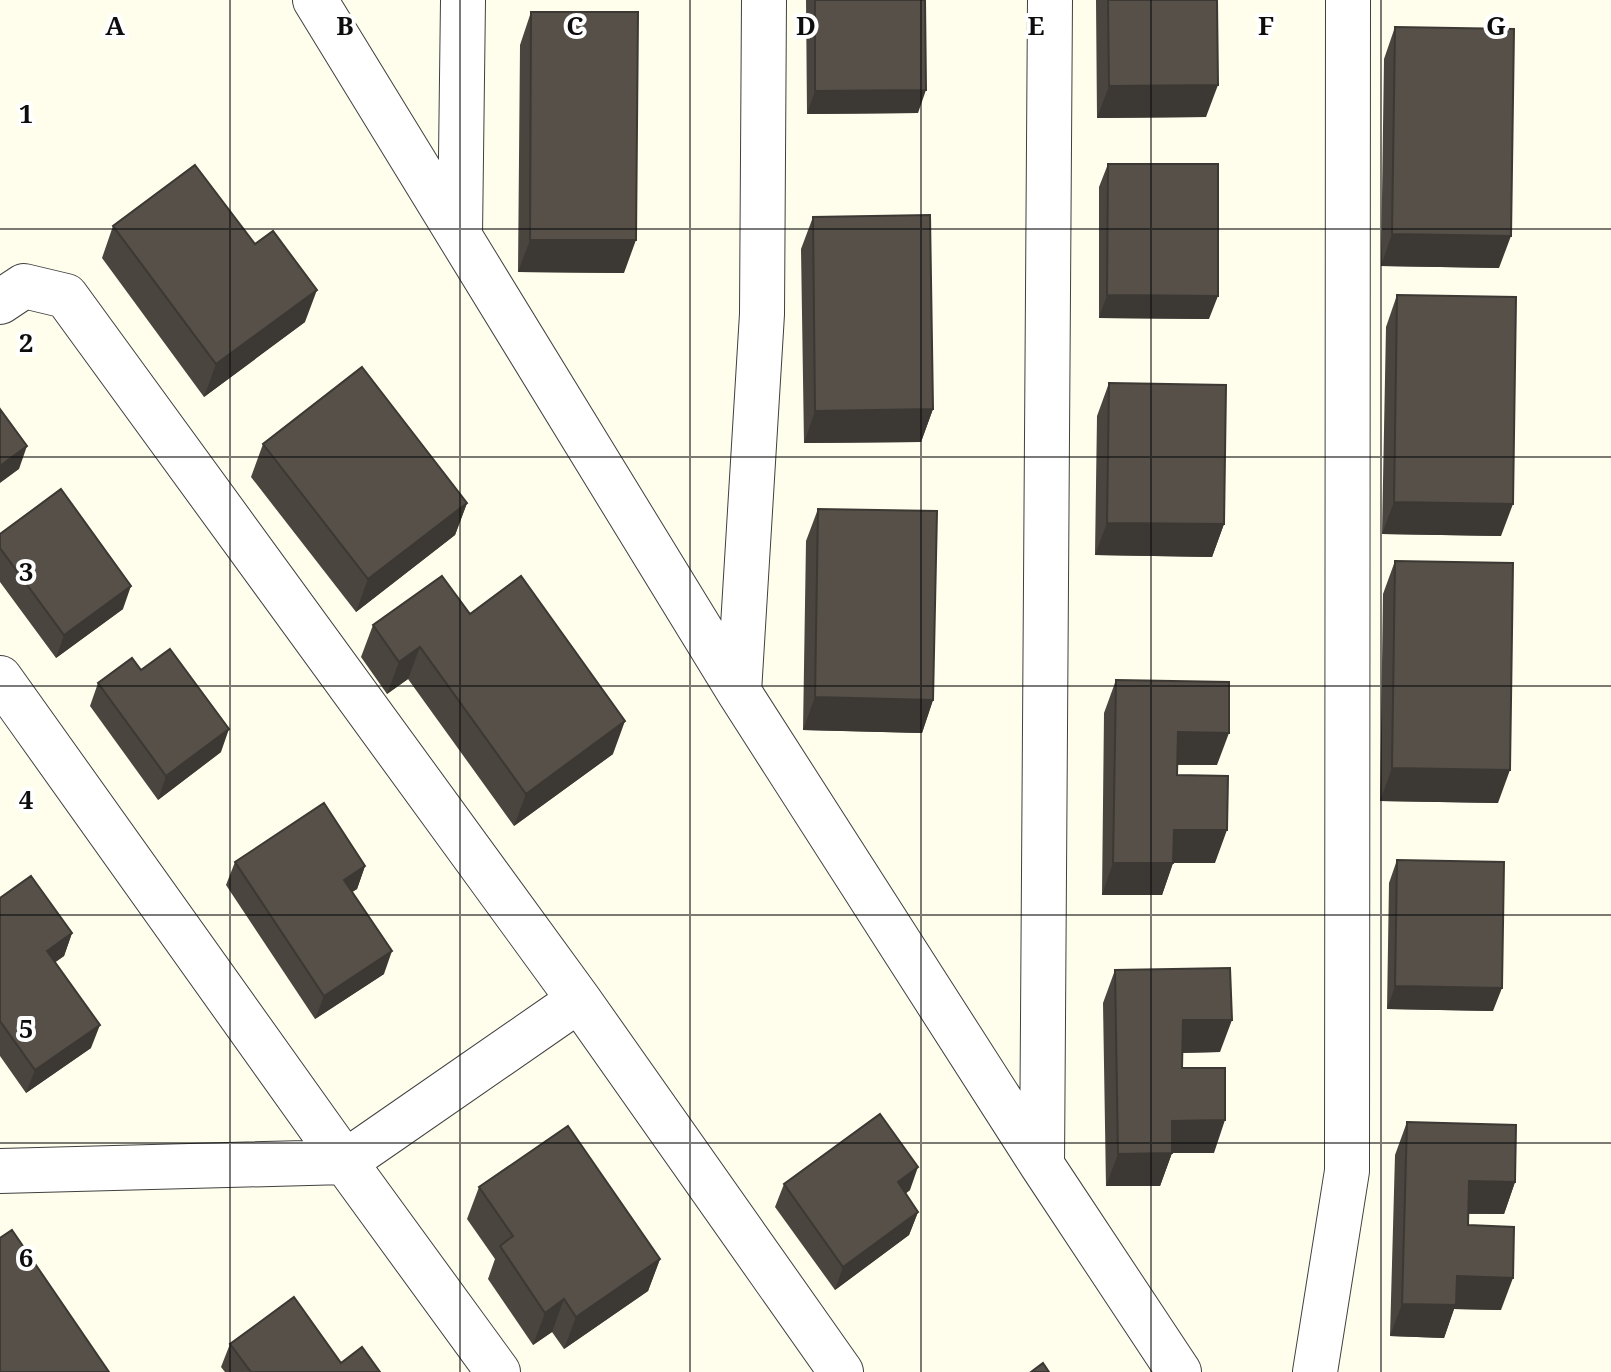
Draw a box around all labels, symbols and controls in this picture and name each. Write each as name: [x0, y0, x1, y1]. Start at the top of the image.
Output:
text: A: [105, 7, 125, 43]
text: B: [336, 7, 354, 43]
text: C: [566, 7, 584, 43]
text: D: [796, 7, 816, 43]
text: E: [1028, 7, 1045, 43]
text: F: [1258, 7, 1274, 43]
text: G: [1486, 7, 1506, 43]
text: 1: [19, 95, 33, 131]
text: 2: [19, 324, 33, 360]
text: 3: [19, 553, 33, 589]
text: 4: [19, 781, 34, 817]
text: 5: [19, 1010, 33, 1046]
text: 6: [19, 1239, 33, 1275]

